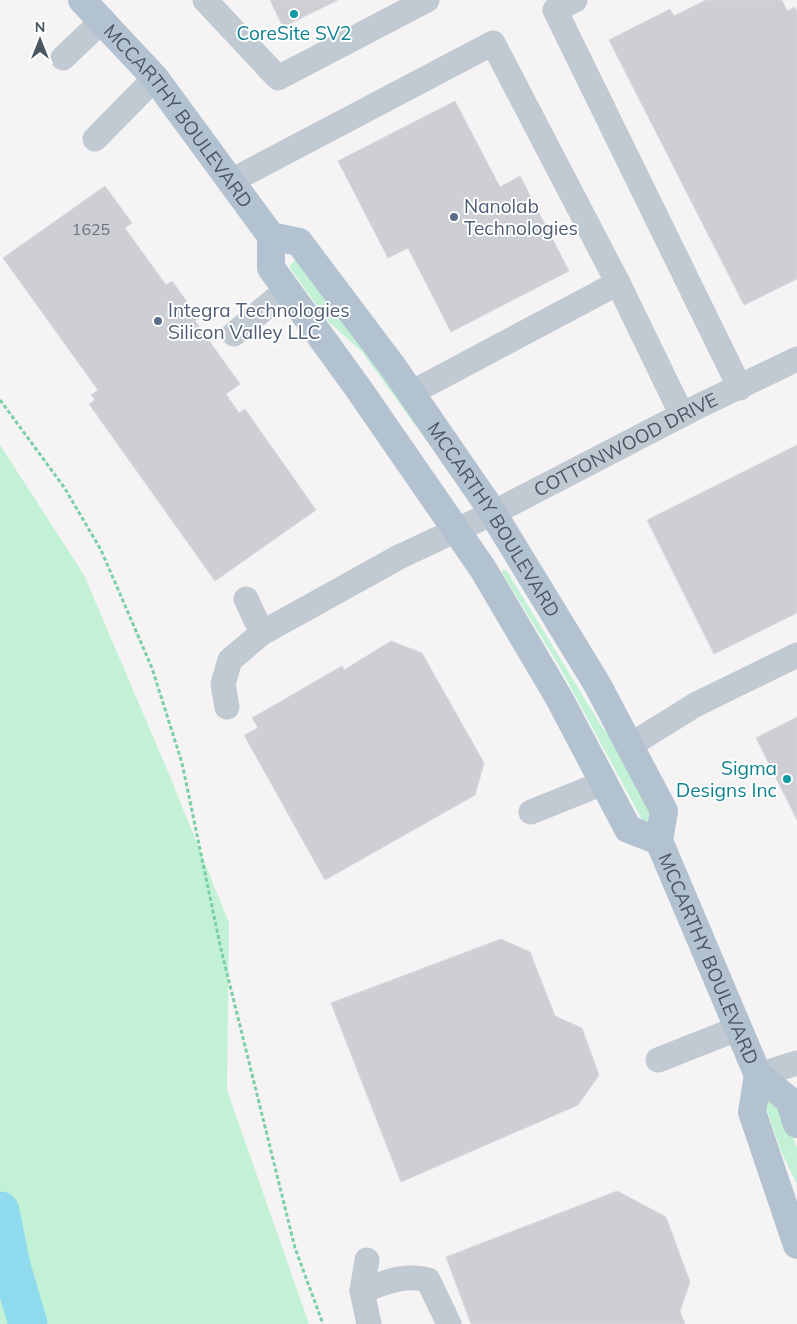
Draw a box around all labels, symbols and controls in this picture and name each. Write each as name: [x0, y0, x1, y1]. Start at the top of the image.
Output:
marker: CoreSite SV2: [288, 8, 300, 20]
north arrow: [15, 15, 65, 65]
text: N: [35, 18, 45, 36]
street label: MCCARTHY BOULEVARD: [99, 19, 258, 212]
place label: CoreSite SV2: [237, 21, 351, 45]
place label: Nanolab Technologies: [464, 194, 578, 240]
marker: Nanolab Technologies: [448, 211, 460, 223]
house number: 1625: [72, 219, 110, 239]
place label: Integra Technologies Silicon Valley LLC: [168, 298, 350, 344]
marker: Integra Technologies Silicon Valley LLC: [152, 315, 164, 327]
street label: COTTONWOOD DRIVE: [530, 387, 721, 502]
street label: MCCARTHY BOULEVARD: [422, 417, 565, 622]
place label: Sigma Designs Inc: [676, 756, 777, 802]
marker: Sigma Designs Inc: [781, 773, 793, 785]
street label: MCCARTHY BOULEVARD: [653, 849, 764, 1068]

